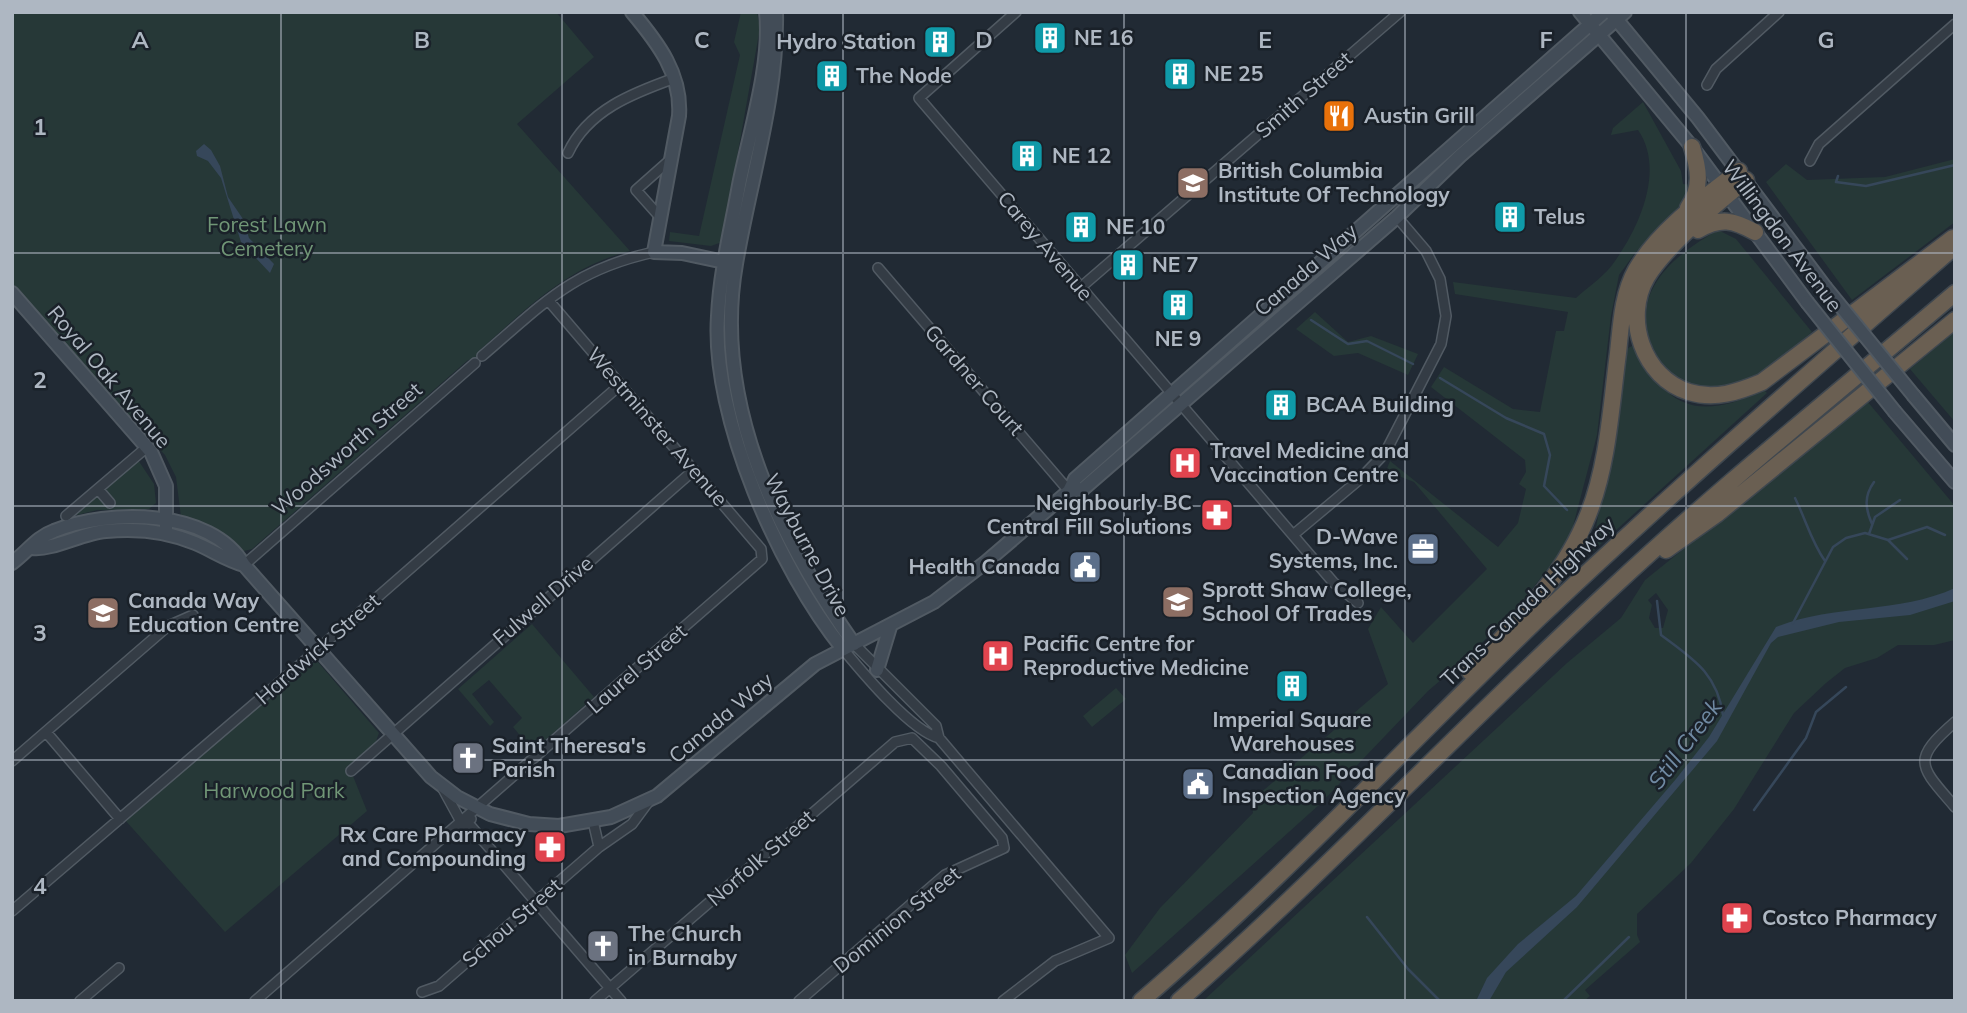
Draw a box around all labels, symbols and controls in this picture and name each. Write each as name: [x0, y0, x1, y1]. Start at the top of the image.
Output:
building icon: NE 16: [1031, 19, 1069, 57]
building icon: Hydro Station: [921, 23, 959, 61]
place label: NE 16: [1074, 24, 1133, 50]
text: A: [131, 25, 149, 54]
text: B: [414, 25, 430, 54]
text: C: [694, 25, 710, 54]
text: D: [975, 25, 993, 54]
text: E: [1258, 25, 1272, 54]
text: F: [1539, 25, 1553, 54]
text: G: [1817, 25, 1835, 54]
place label: Hydro Station: [776, 28, 916, 54]
street label: Smith Street: [1250, 45, 1357, 143]
building icon: NE 25: [1161, 55, 1199, 93]
building icon: The Node: [813, 57, 851, 95]
place label: NE 25: [1204, 60, 1263, 86]
place label: The Node: [856, 62, 952, 88]
restaurant icon: Austin Grill: [1320, 97, 1358, 135]
place label: Austin Grill: [1364, 102, 1475, 128]
text: 1: [33, 112, 47, 141]
building icon: NE 12: [1008, 137, 1046, 175]
place label: NE 12: [1052, 142, 1111, 168]
street label: Willingdon Avenue: [1717, 154, 1849, 317]
place label: British Columbia Institute Of Technology: [1218, 157, 1450, 207]
school or university icon: British Columbia Institute Of Technology: [1174, 164, 1212, 202]
street label: Carey Avenue: [992, 185, 1099, 305]
building icon: Telus: [1491, 198, 1529, 236]
place label: Telus: [1534, 203, 1585, 229]
building icon: NE 10: [1062, 208, 1100, 246]
park label: Forest Lawn Cemetery: [207, 211, 327, 261]
place label: NE 10: [1106, 213, 1165, 239]
street label: Canada Way: [1249, 217, 1362, 321]
building icon: NE 7: [1109, 246, 1147, 284]
place label: NE 7: [1152, 251, 1199, 277]
building icon: NE 9: [1159, 286, 1197, 324]
street label: Royal Oak Avenue: [42, 300, 177, 453]
street label: Gardner Court: [920, 319, 1030, 440]
place label: NE 9: [1155, 325, 1201, 351]
street label: Westminster Avenue: [582, 342, 734, 511]
text: 2: [33, 365, 47, 394]
street label: Woodsworth Street: [266, 376, 427, 521]
building icon: BCAA Building: [1262, 386, 1300, 424]
place label: BCAA Building: [1306, 391, 1454, 417]
place label: Travel Medicine and Vaccination Centre: [1209, 437, 1409, 487]
hospital icon: Travel Medicine and Vaccination Centre: [1166, 444, 1204, 482]
street label: Wayburne Drive: [759, 469, 856, 620]
place label: Neighbourly BC Central Fill Solutions: [987, 489, 1192, 539]
pharmacy icon: Neighbourly BC Central Fill Solutions: [1198, 496, 1236, 534]
street label: Trans-Canada Highway: [1435, 511, 1620, 691]
place label: D-Wave Systems, Inc.: [1269, 523, 1398, 573]
office icon: D-Wave Systems, Inc.: [1404, 530, 1442, 568]
public building icon: Health Canada: [1066, 548, 1104, 586]
street label: Fulwell Drive: [487, 550, 598, 651]
place label: Health Canada: [909, 553, 1060, 579]
place label: Sprott Shaw College, School Of Trades: [1202, 576, 1412, 626]
school or university icon: Sprott Shaw College, School Of Trades: [1159, 583, 1197, 621]
place label: Canada Way Education Centre: [128, 587, 299, 637]
street label: Hardwick Street: [250, 587, 385, 709]
school or university icon: Canada Way Education Centre: [84, 594, 122, 632]
text: 3: [33, 618, 47, 647]
street label: Laurel Street: [581, 618, 692, 719]
place label: Pacific Centre for Reproductive Medicine: [1023, 630, 1249, 680]
hospital icon: Pacific Centre for Reproductive Medicine: [979, 637, 1017, 675]
street label: Canada Way: [663, 666, 778, 768]
building icon: Imperial Square Warehouses: [1273, 667, 1311, 705]
water label: Still Creek: [1641, 692, 1729, 795]
place label: Imperial Square Warehouses: [1212, 706, 1372, 756]
place label: Saint Theresa's Parish: [492, 732, 646, 782]
church icon: Saint Theresa's Parish: [449, 739, 487, 777]
place label: Canadian Food Inspection Agency: [1222, 758, 1406, 808]
public building icon: Canadian Food Inspection Agency: [1179, 765, 1217, 803]
park label: Harwood Park: [203, 777, 345, 803]
street label: Norfolk Street: [701, 803, 819, 911]
place label: Rx Care Pharmacy and Compounding: [340, 821, 527, 871]
pharmacy icon: Rx Care Pharmacy and Compounding: [531, 828, 569, 866]
street label: Dominion Street: [827, 860, 965, 979]
text: 4: [33, 871, 47, 900]
street label: Schou Street: [456, 872, 566, 973]
pharmacy icon: Costco Pharmacy: [1718, 899, 1756, 937]
place label: Costco Pharmacy: [1762, 904, 1937, 930]
place label: The Church in Burnaby: [628, 920, 742, 970]
church icon: The Church in Burnaby: [584, 927, 622, 965]

